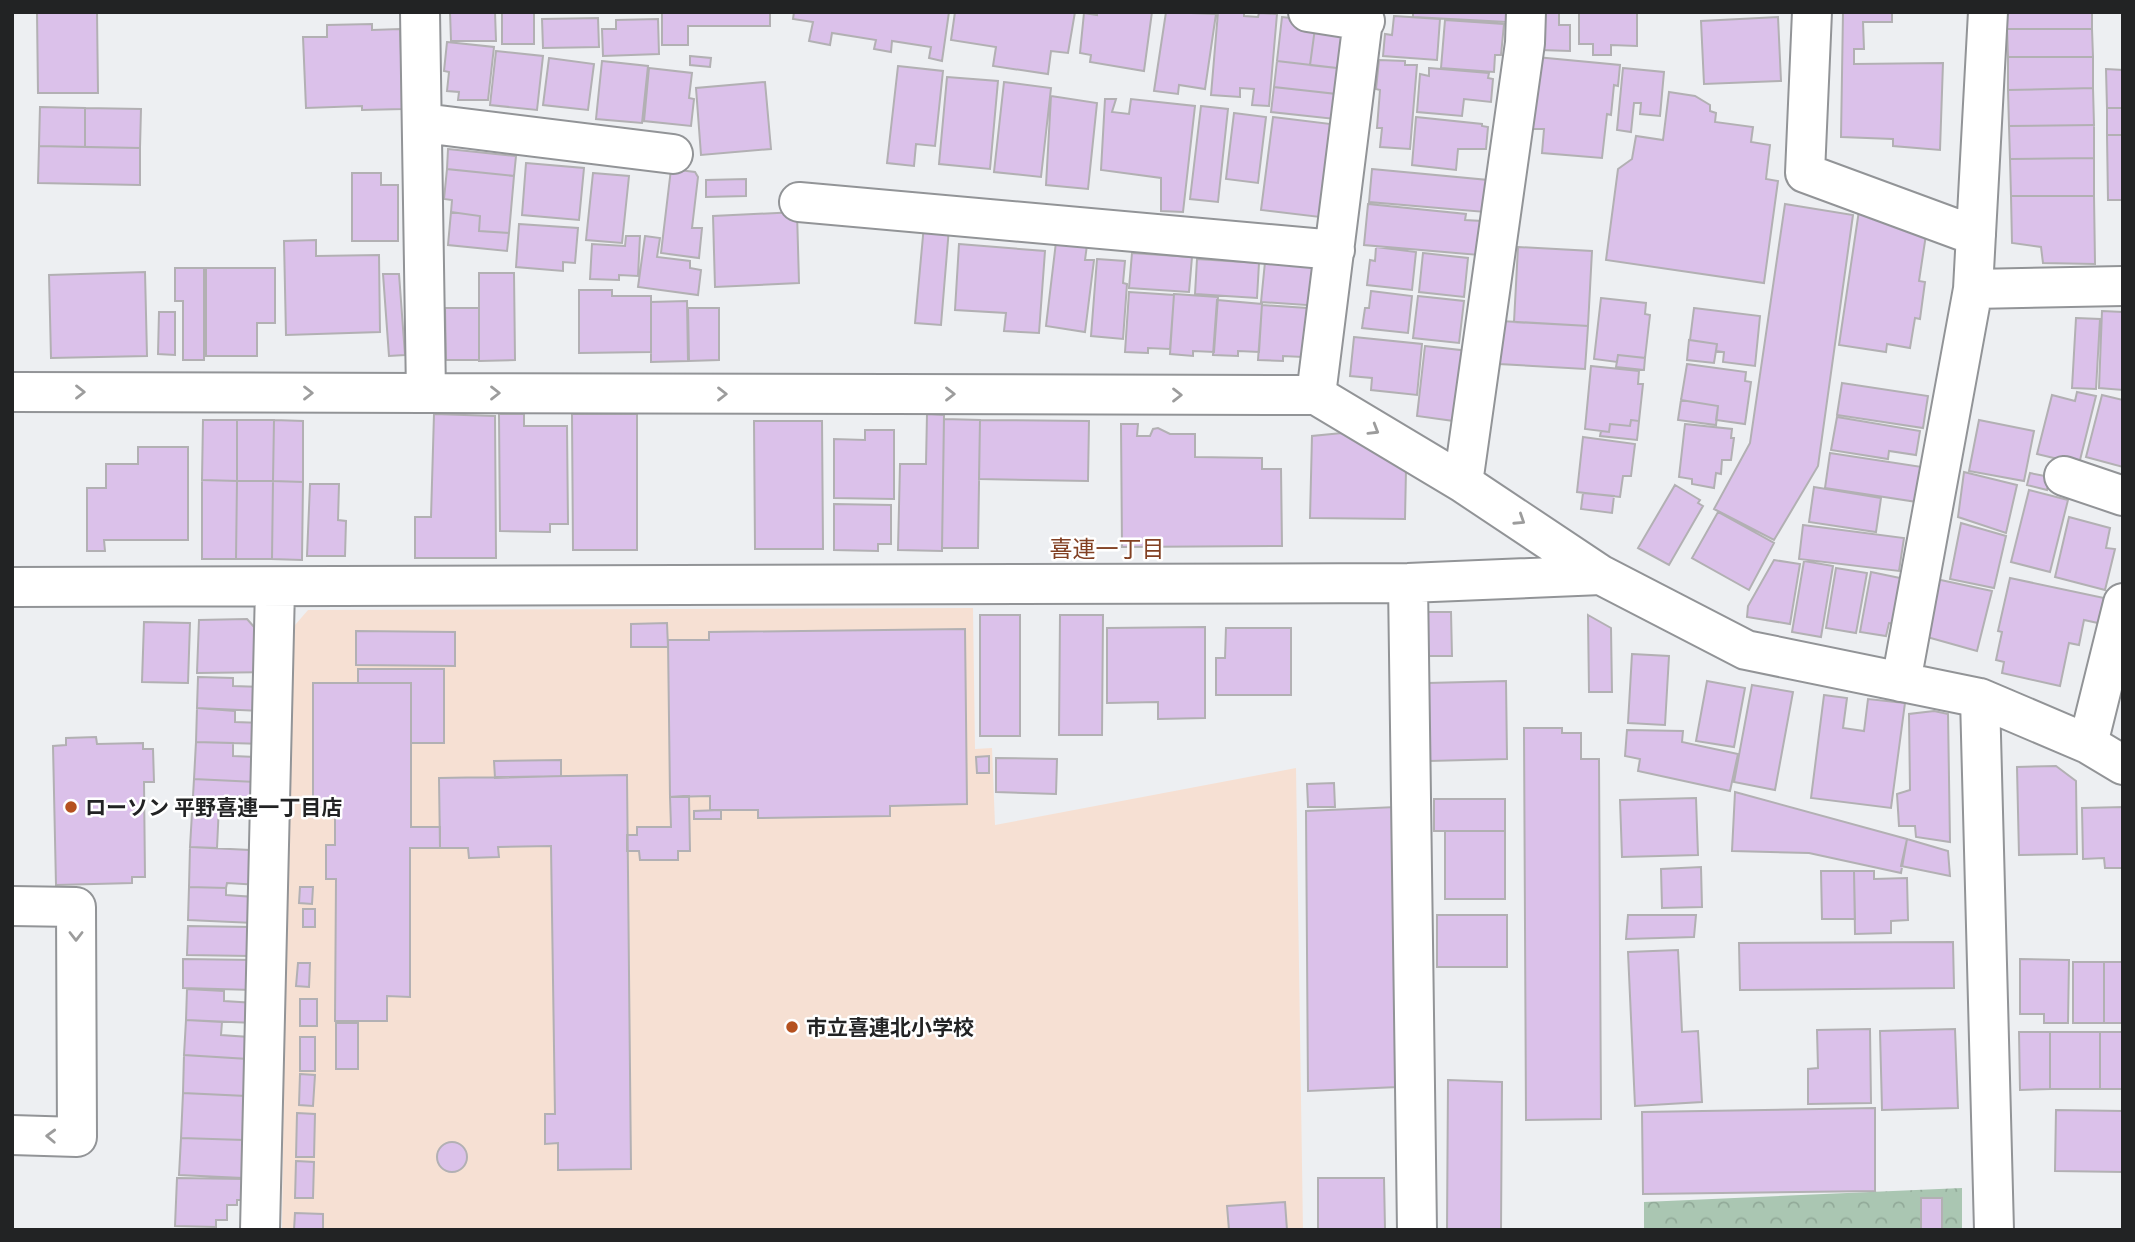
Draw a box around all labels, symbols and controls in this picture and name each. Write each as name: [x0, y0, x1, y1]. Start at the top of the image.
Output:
one-way arrow: [76, 384, 86, 400]
one-way arrow: [303, 385, 314, 401]
one-way arrow: [490, 385, 500, 401]
one-way arrow: [717, 386, 728, 402]
one-way arrow: [945, 386, 955, 402]
one-way arrow: [1172, 387, 1183, 403]
one-way arrow: [1367, 422, 1380, 435]
one-way arrow: [1512, 512, 1525, 524]
district label: 喜連一丁目: [1050, 534, 1165, 563]
place label: ローソン 平野喜連一丁目店: [85, 794, 342, 821]
marker: ローソン 平野喜連一丁目店: [63, 799, 79, 815]
one-way arrow: [68, 932, 84, 942]
place label: 市立喜連北小学校: [806, 1014, 974, 1041]
marker: 市立喜連北小学校: [784, 1019, 800, 1035]
one-way arrow: [45, 1128, 55, 1144]

